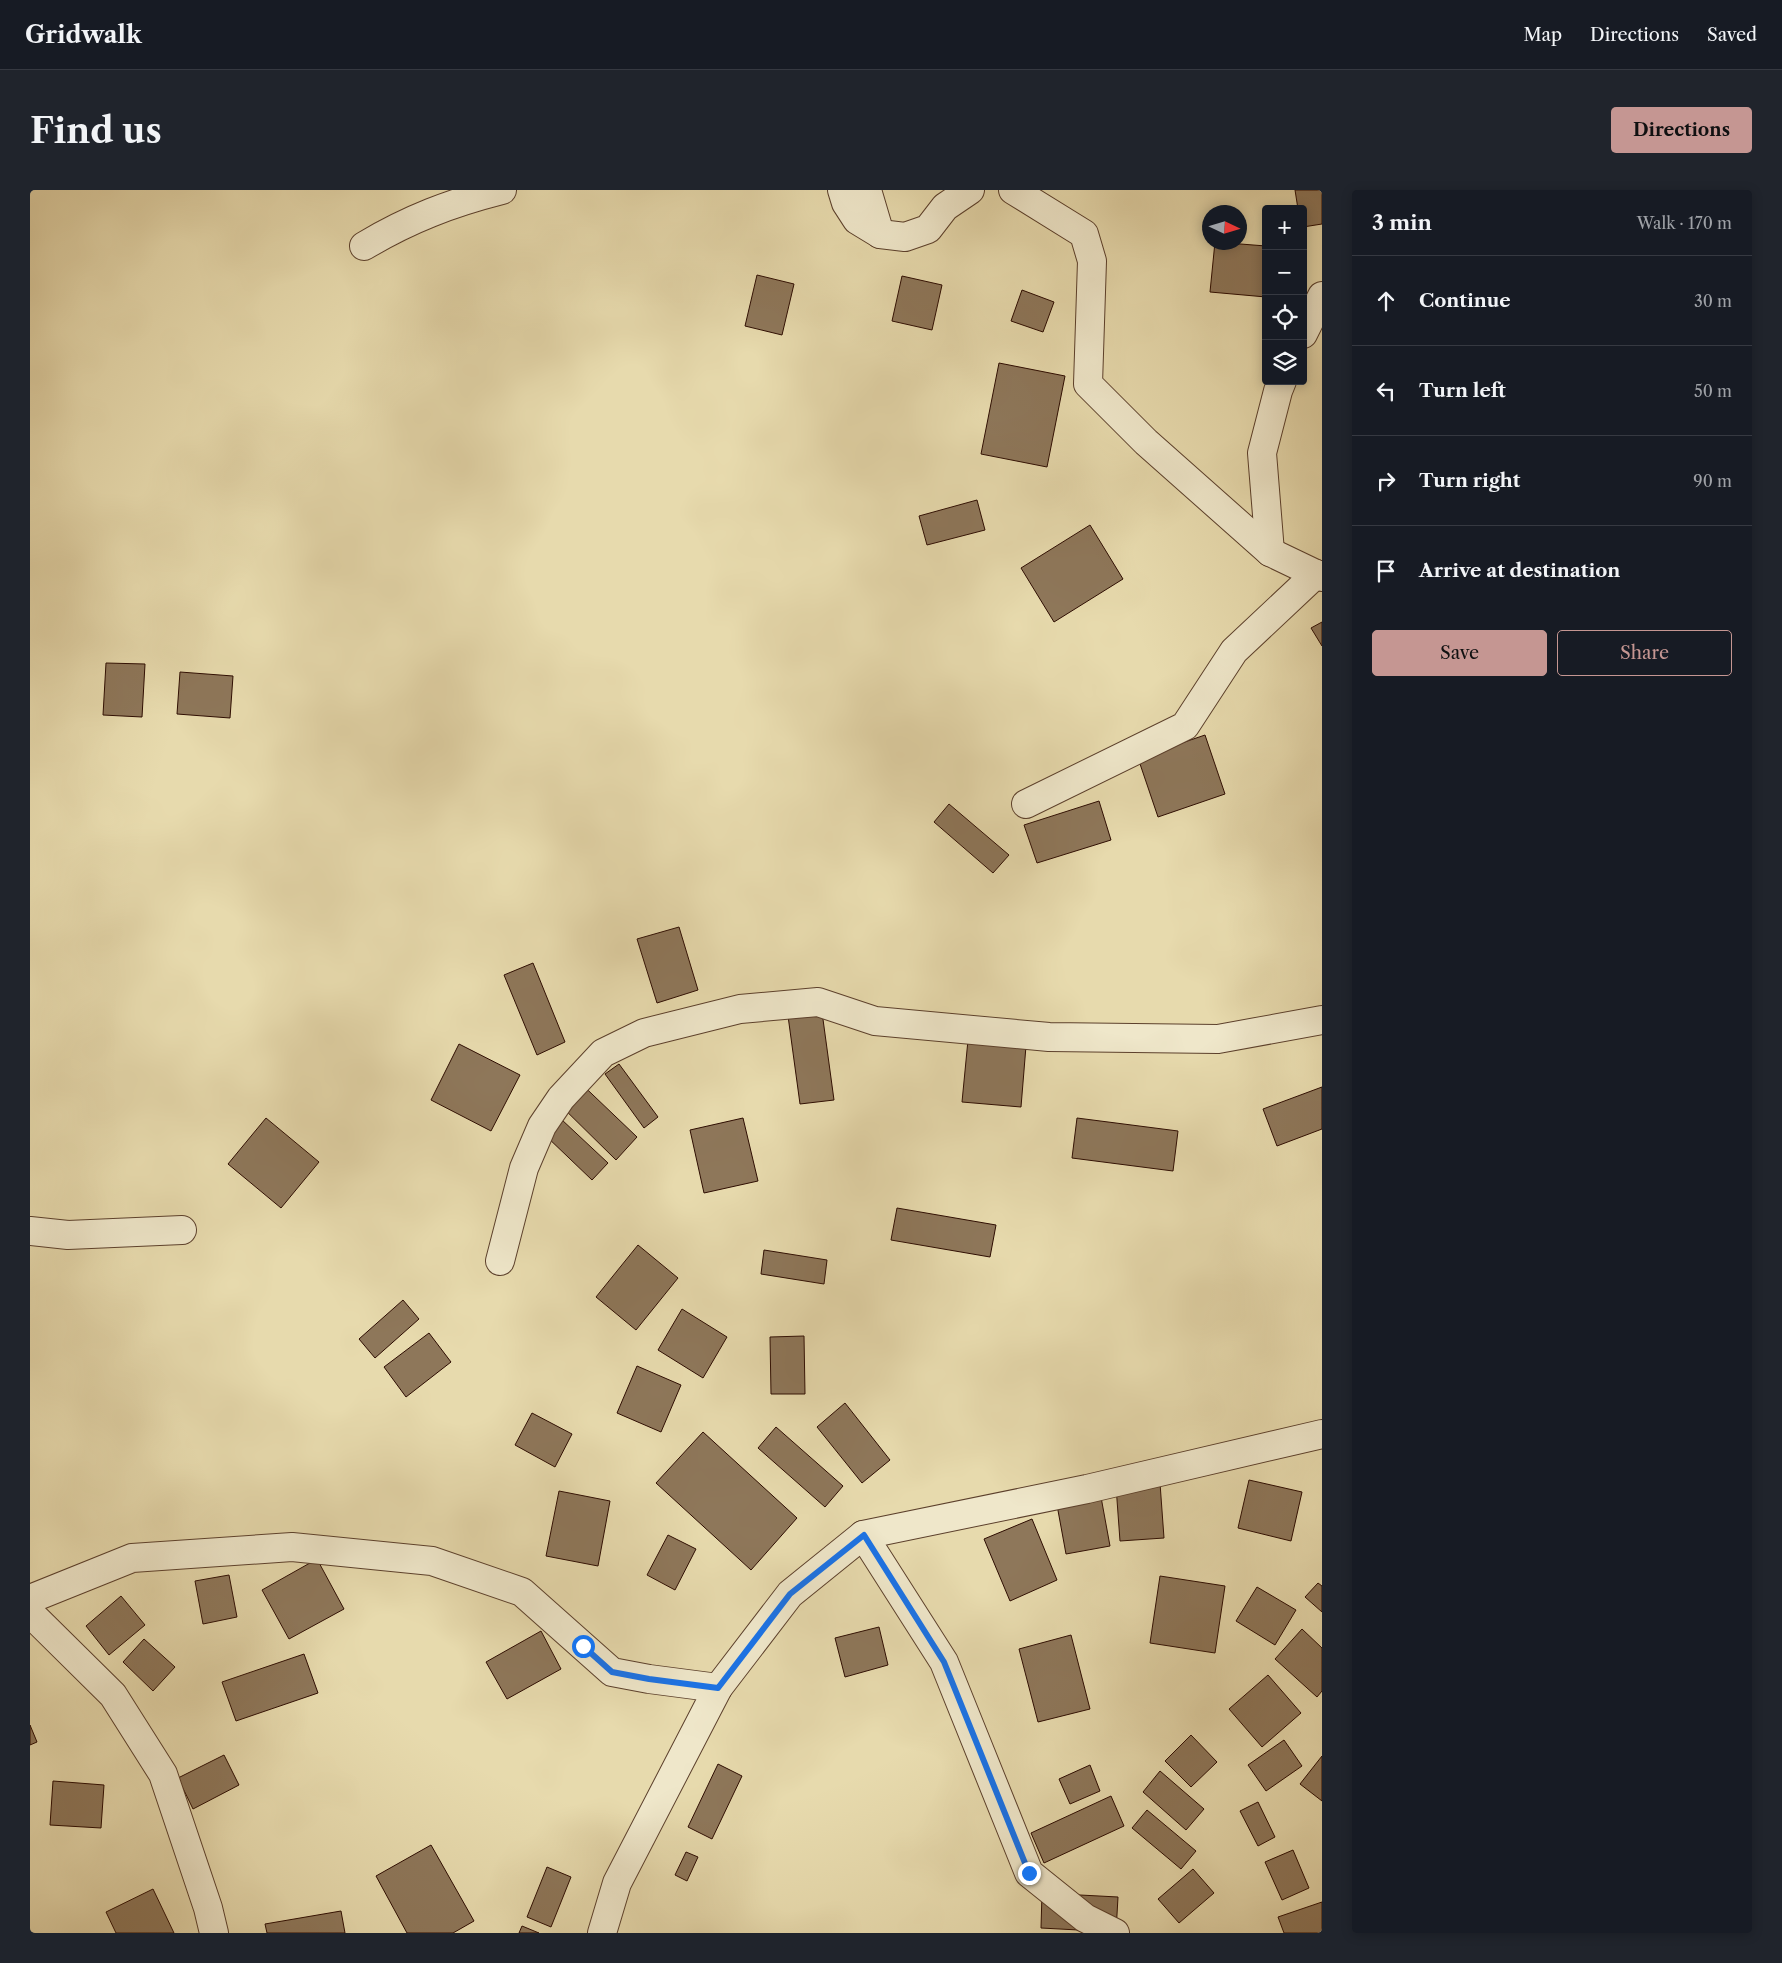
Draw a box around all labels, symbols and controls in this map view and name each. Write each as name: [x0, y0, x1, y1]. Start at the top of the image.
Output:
text: Gridwalk: [25, 20, 142, 49]
text: Map: [1523, 24, 1562, 46]
text: Directions: [1590, 24, 1679, 46]
text: Saved: [1707, 24, 1757, 46]
button: Directions: [1611, 107, 1752, 153]
text: Find us: [30, 109, 162, 152]
north arrow: [1202, 205, 1247, 250]
map controls: [1262, 205, 1307, 385]
button: +: [1262, 205, 1307, 250]
text: 3 min: [1372, 210, 1432, 235]
text: Walk · 170 m: [1637, 213, 1732, 233]
button: −: [1262, 250, 1307, 295]
icon: ahead: [1372, 287, 1400, 315]
text: Continue: [1419, 289, 1511, 312]
text: 30 m: [1694, 291, 1732, 311]
button: locate: [1262, 295, 1307, 340]
button: layers: [1262, 340, 1307, 385]
icon: left: [1372, 377, 1400, 405]
text: Turn left: [1419, 379, 1506, 402]
text: 50 m: [1694, 381, 1732, 401]
icon: right: [1372, 467, 1400, 495]
text: Turn right: [1419, 469, 1520, 492]
text: 90 m: [1693, 471, 1732, 491]
icon: arrive: [1372, 557, 1400, 585]
text: Arrive at destination: [1419, 559, 1620, 582]
button: Save: [1372, 630, 1547, 676]
button: Share: [1557, 630, 1732, 676]
route start: [572, 1635, 595, 1658]
route end: [1018, 1862, 1041, 1885]

